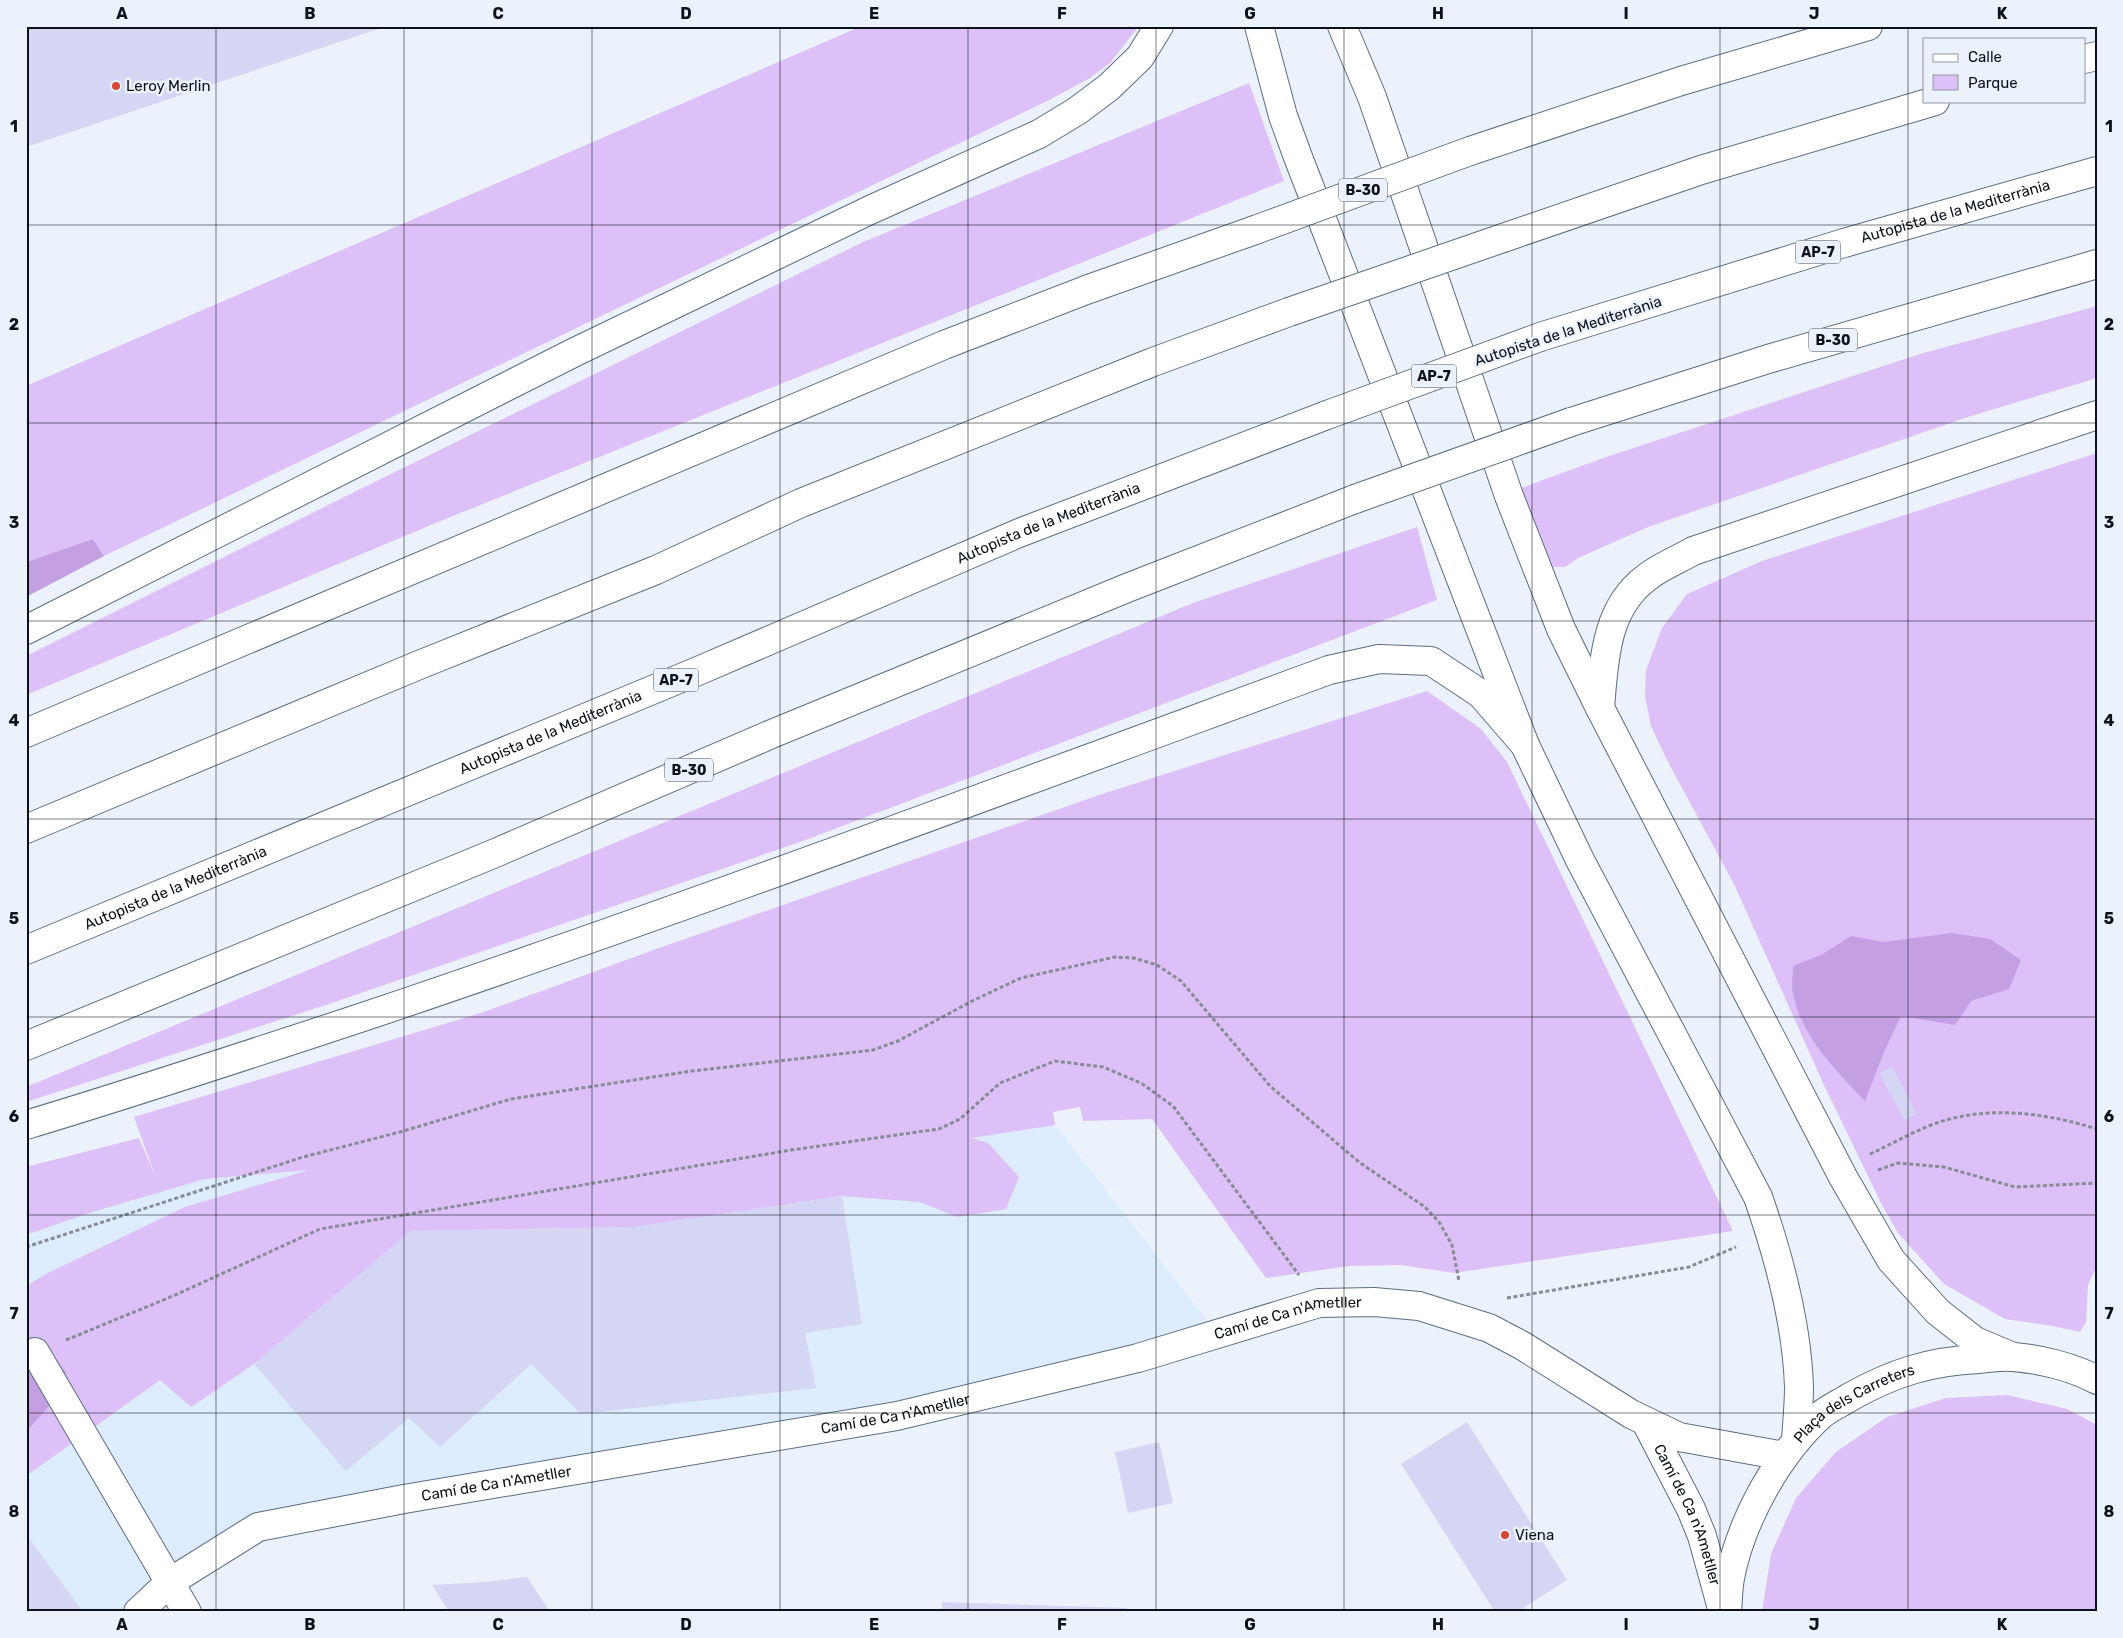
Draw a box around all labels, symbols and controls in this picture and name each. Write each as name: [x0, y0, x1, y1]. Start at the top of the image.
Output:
text: A: [116, 4, 128, 23]
text: B: [304, 4, 316, 23]
text: C: [492, 4, 504, 23]
text: D: [680, 4, 692, 23]
text: E: [869, 4, 879, 23]
text: F: [1057, 4, 1067, 23]
text: G: [1244, 4, 1256, 23]
text: H: [1432, 4, 1444, 23]
text: I: [1623, 4, 1629, 23]
text: J: [1809, 4, 1819, 23]
text: K: [1997, 4, 2008, 23]
legend: [1923, 38, 2086, 102]
text: Calle: [1968, 48, 2002, 66]
text: Parque: [1968, 74, 2018, 92]
place label: Leroy Merlin: [126, 77, 210, 95]
marker: Leroy Merlin: [110, 80, 122, 92]
text: 1: [10, 117, 18, 136]
text: 1: [2105, 117, 2113, 136]
street label: Autopista de la Mediterrània: [1859, 176, 2052, 247]
road number: B-30: [1339, 178, 1387, 202]
road number: AP-7: [1796, 240, 1840, 264]
street label: Autopista de la Mediterrània: [1472, 292, 1664, 370]
text: 2: [9, 315, 19, 334]
text: 2: [2104, 315, 2114, 334]
road number: B-30: [1809, 328, 1857, 352]
road number: AP-7: [1412, 364, 1456, 388]
street label: Autopista de la Mediterrània: [954, 478, 1143, 568]
text: 3: [9, 513, 19, 532]
text: 3: [2104, 513, 2114, 532]
road number: AP-7: [654, 668, 698, 692]
street label: Autopista de la Mediterrània: [457, 686, 645, 778]
text: 4: [9, 711, 20, 730]
text: 4: [2104, 711, 2115, 730]
road number: B-30: [665, 758, 713, 782]
street label: Autopista de la Mediterrània: [82, 842, 270, 934]
text: 5: [9, 909, 19, 928]
text: 5: [2104, 909, 2114, 928]
text: 6: [9, 1107, 19, 1126]
text: 6: [2104, 1107, 2114, 1126]
street label: Camí de Ca n'Ametller: [1212, 1293, 1362, 1343]
text: 7: [9, 1304, 19, 1323]
text: 7: [2104, 1304, 2114, 1323]
street label: Plaça dels Carreters: [1790, 1360, 1917, 1446]
street label: Camí de Ca n'Ametller: [819, 1390, 972, 1438]
street label: Camí de Ca n'Ametller: [1650, 1441, 1724, 1588]
street label: Camí de Ca n'Ametller: [420, 1462, 573, 1505]
text: 8: [9, 1502, 20, 1521]
text: 8: [2104, 1502, 2115, 1521]
place label: Viena: [1515, 1526, 1554, 1544]
marker: Viena: [1499, 1529, 1511, 1541]
text: A: [116, 1615, 128, 1634]
text: B: [304, 1615, 316, 1634]
text: C: [492, 1615, 504, 1634]
text: D: [680, 1615, 692, 1634]
text: E: [869, 1615, 879, 1634]
text: F: [1057, 1615, 1067, 1634]
text: G: [1244, 1615, 1256, 1634]
text: H: [1432, 1615, 1444, 1634]
text: I: [1623, 1615, 1629, 1634]
text: J: [1809, 1615, 1819, 1634]
text: K: [1997, 1615, 2008, 1634]

